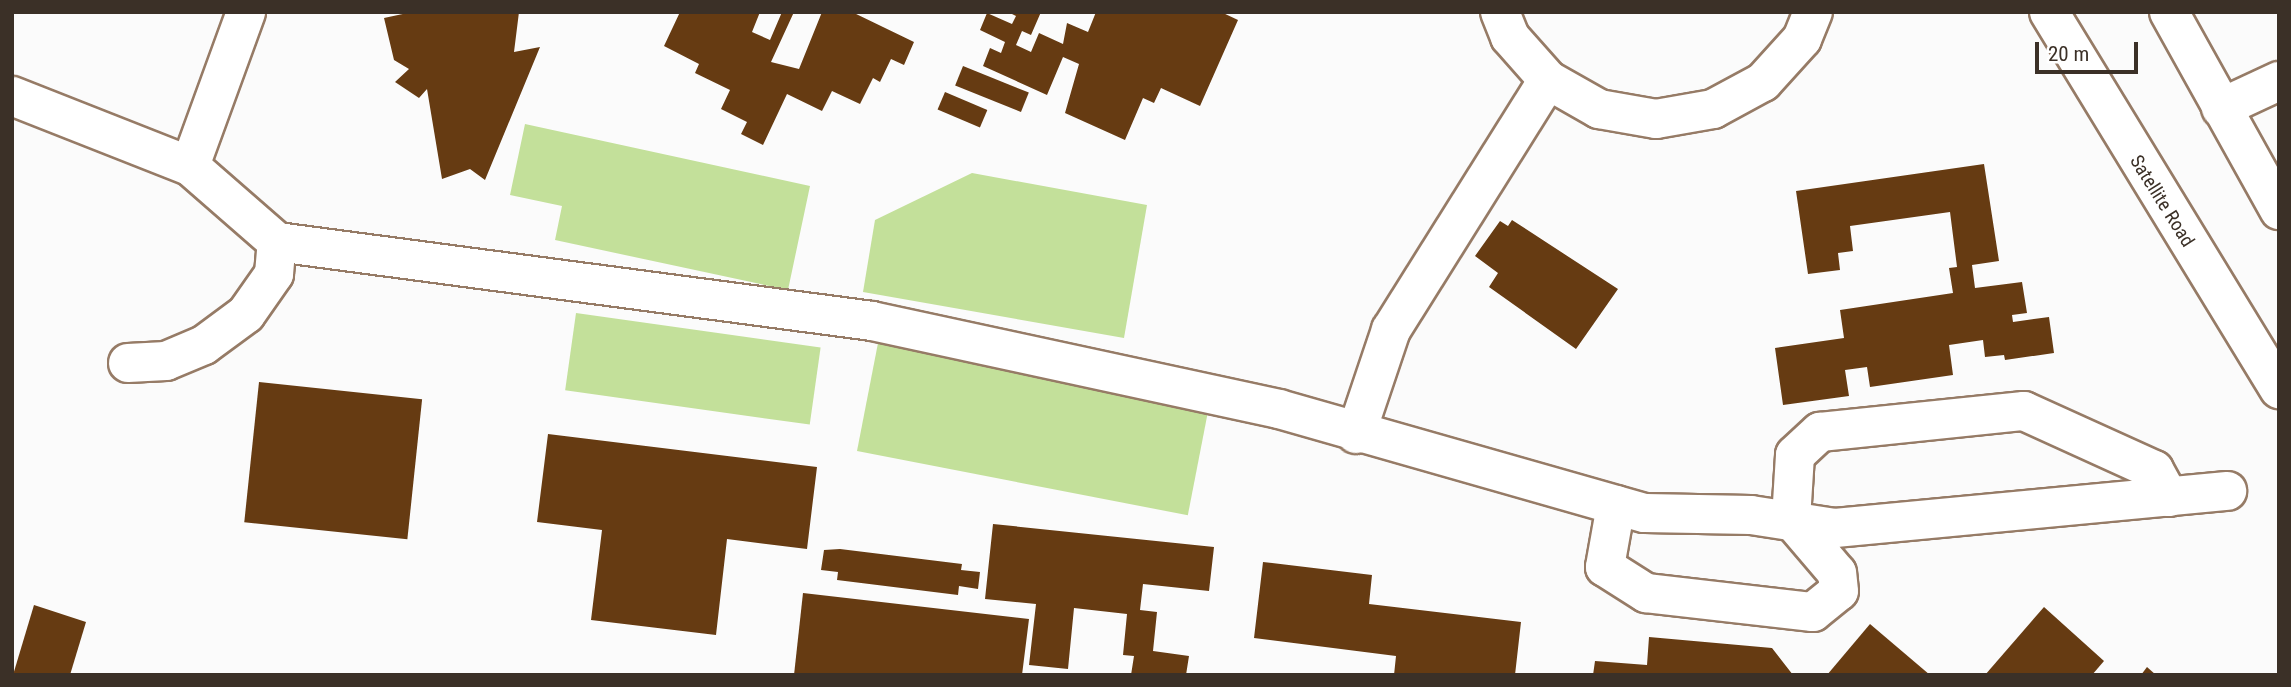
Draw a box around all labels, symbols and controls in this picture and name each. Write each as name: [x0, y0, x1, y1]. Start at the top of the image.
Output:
scale bar: [2039, 28, 2142, 72]
text: 20 m: [2048, 42, 2089, 66]
street label: Satellite Road: [2125, 151, 2199, 251]

